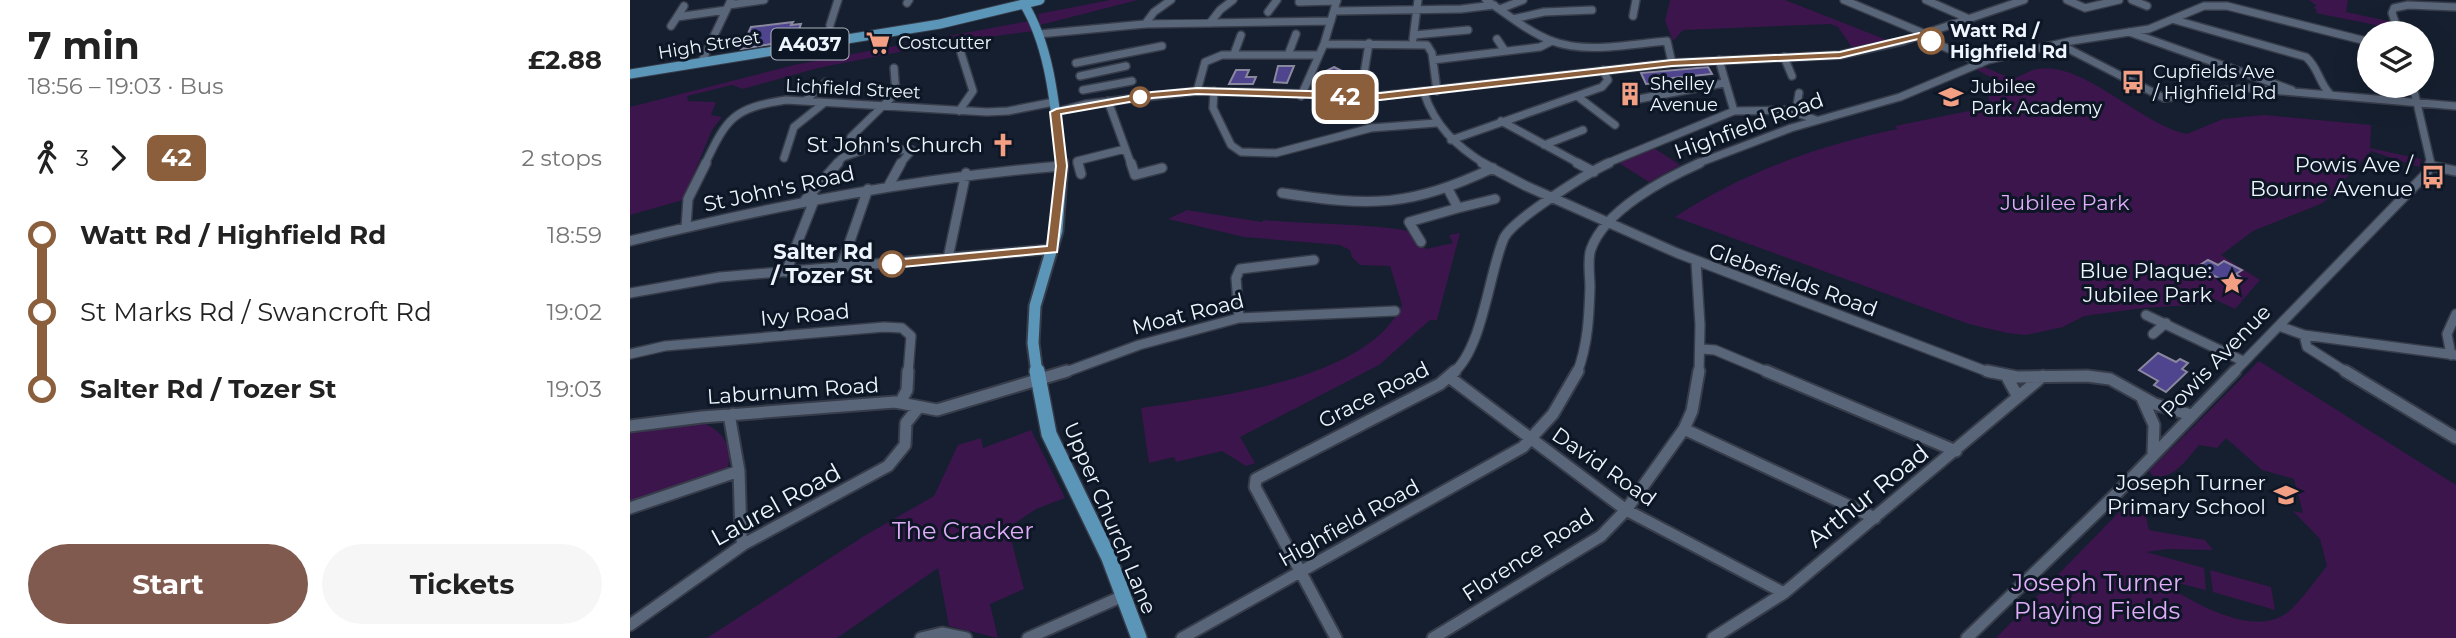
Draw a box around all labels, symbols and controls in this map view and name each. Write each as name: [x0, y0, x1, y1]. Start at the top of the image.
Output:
place label: Watt Rd / Highfield Rd: [1950, 20, 2067, 63]
map controls: [2357, 21, 2434, 98]
button: layers: [2357, 21, 2434, 98]
text: 7 min: [28, 22, 140, 69]
street label: High Street: [656, 26, 762, 64]
road number: A4037: [772, 28, 848, 60]
marker: Watt Rd / Highfield Rd: [1918, 28, 1944, 54]
supermarket icon: Costcutter: [864, 29, 892, 57]
place label: Costcutter: [898, 32, 992, 54]
text: £2.88: [528, 44, 602, 76]
place label: Cupfields Ave / Highfield Rd: [2152, 61, 2277, 104]
bus stop icon: Cupfields Ave / Highfield Rd: [2119, 68, 2147, 96]
text: 18:56 – 19:03 · Bus: [28, 72, 223, 100]
place label: Shelley Avenue: [1650, 73, 1718, 116]
street label: Lichfield Street: [785, 74, 921, 104]
line badge: 42: [1314, 74, 1376, 120]
place label: Jubilee Park Academy: [1970, 76, 2102, 119]
building icon: Shelley Avenue: [1616, 80, 1644, 108]
text: 42: [1330, 82, 1360, 111]
school or university icon: Jubilee Park Academy: [1937, 83, 1965, 111]
unlabelled marker: [1130, 87, 1150, 107]
street label: Highfield Road: [1671, 87, 1827, 164]
church icon: St John's Church: [989, 131, 1017, 159]
place label: St John's Church: [807, 132, 983, 157]
icon: walk: [28, 139, 66, 177]
icon: forward: [99, 139, 137, 177]
text: 42: [161, 143, 192, 172]
text: 3: [76, 144, 89, 172]
text: 2 stops: [522, 144, 602, 172]
place label: Powis Ave / Bourne Avenue: [2250, 152, 2414, 201]
street label: St John's Road: [701, 160, 857, 217]
bus stop icon: Powis Ave / Bourne Avenue: [2419, 163, 2447, 191]
park label: Jubilee Park: [1999, 190, 2130, 215]
text: Watt Rd / Highfield Rd: [80, 219, 386, 251]
text: 18:59: [547, 221, 602, 249]
street label: Glebefields Road: [1705, 237, 1881, 322]
place label: Salter Rd / Tozer St: [770, 239, 873, 288]
marker: Salter Rd / Tozer St: [879, 251, 905, 277]
place label: Blue Plaque: Jubilee Park: [2080, 258, 2212, 307]
place icon: Blue Plaque: Jubilee Park: [2218, 269, 2246, 297]
street label: Moat Road: [1129, 288, 1246, 339]
text: St Marks Rd / Swancroft Rd: [80, 296, 432, 328]
text: 19:02: [547, 298, 602, 326]
street label: Ivy Road: [759, 298, 851, 331]
street label: Powis Avenue: [2156, 299, 2276, 422]
street label: Grace Road: [1314, 356, 1433, 433]
street label: Laburnum Road: [706, 372, 880, 409]
text: Salter Rd / Tozer St: [80, 373, 337, 405]
text: 19:03: [547, 375, 602, 403]
street label: Upper Church Lane: [1059, 418, 1162, 618]
street label: David Road: [1547, 422, 1661, 512]
street label: Arthur Road: [1801, 438, 1934, 553]
street label: Laurel Road: [706, 457, 846, 552]
place label: Joseph Turner Primary School: [2107, 470, 2266, 519]
street label: Highfield Road: [1274, 474, 1424, 572]
school or university icon: Joseph Turner Primary School: [2272, 481, 2300, 509]
street label: Florence Road: [1457, 503, 1598, 606]
park label: The Cracker: [892, 516, 1034, 545]
button: Start: [28, 544, 308, 624]
button: Tickets: [322, 544, 602, 624]
park label: Joseph Turner Playing Fields: [2010, 568, 2183, 625]

